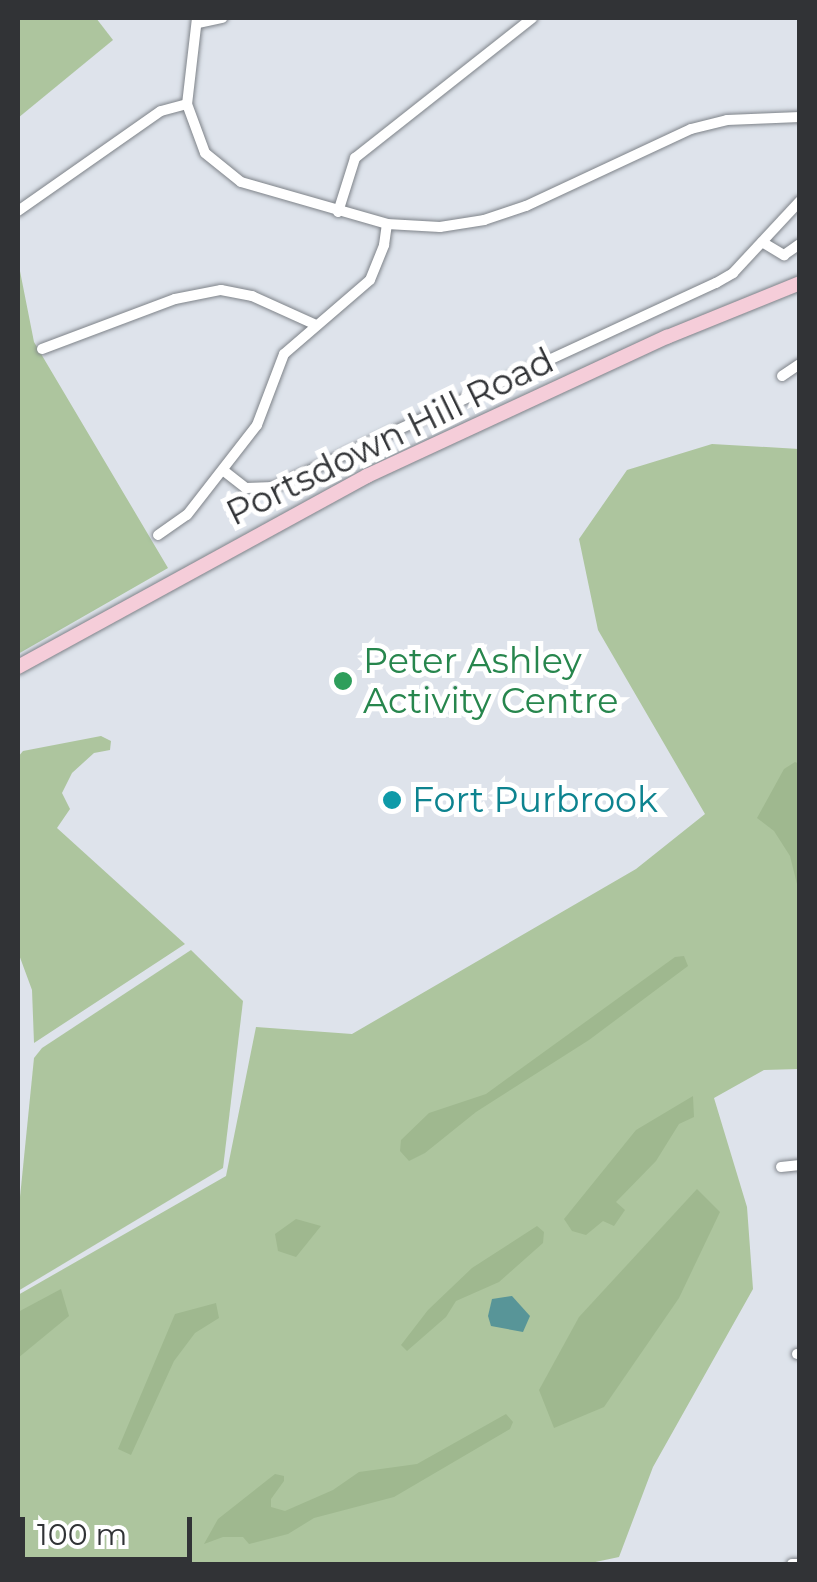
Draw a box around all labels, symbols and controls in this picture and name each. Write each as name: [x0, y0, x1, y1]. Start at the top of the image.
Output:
street label: Portsdown Hill Road: [220, 340, 560, 534]
place label: Peter Ashley Activity Centre: [363, 640, 618, 722]
marker: Peter Ashley Activity Centre: [332, 670, 354, 692]
place label: Fort Purbrook: [412, 779, 658, 821]
marker: Fort Purbrook: [381, 789, 403, 811]
scale bar: [25, 1497, 198, 1559]
text: 100 m: [37, 1516, 127, 1553]

